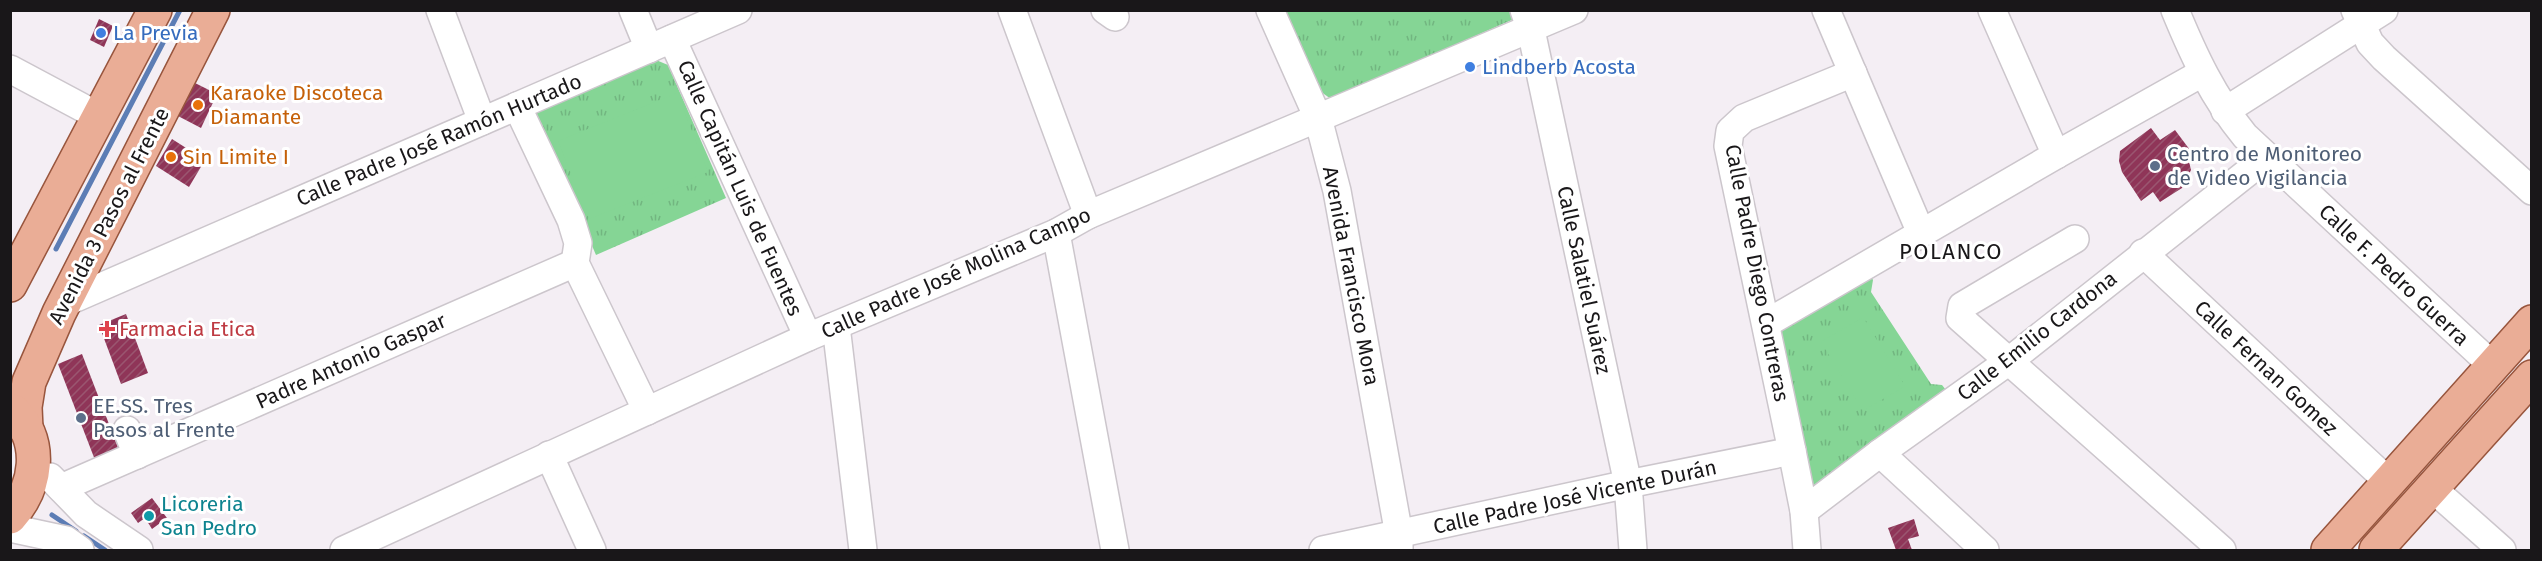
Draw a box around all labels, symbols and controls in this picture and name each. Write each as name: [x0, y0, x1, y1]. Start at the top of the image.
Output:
place label: La Previa: [113, 20, 199, 46]
marker: La Previa: [94, 26, 108, 40]
place label: Lindberb Acosta: [1482, 54, 1636, 80]
street label: Calle Capitán Luis de Fuentes: [672, 56, 808, 320]
marker: Lindberb Acosta: [1463, 60, 1477, 74]
street label: Calle Padre José Ramón Hurtado: [292, 68, 586, 212]
place label: Karaoke Discoteca Diamante: [210, 80, 383, 130]
marker: Karaoke Discoteca Diamante: [191, 98, 205, 112]
street label: Avenida 3 Pasos al Frente: [43, 103, 175, 329]
place label: Centro de Monitoreo de Video Vigilancia: [2167, 141, 2362, 191]
street label: Calle Padre Diego Contreras: [1719, 142, 1795, 404]
place label: Sin Limite I: [183, 144, 289, 170]
marker: Sin Limite I: [164, 150, 178, 164]
marker: Centro de Monitoreo de Video Vigilancia: [2148, 159, 2162, 173]
street label: Avenida Francisco Mora: [1317, 164, 1385, 388]
street label: Calle Salatiel Suárez: [1551, 183, 1617, 377]
street label: Calle F. Pedro Guerra: [2313, 199, 2475, 351]
street label: Calle Padre José Molina Campo: [817, 202, 1095, 344]
district label: POLANCO: [1899, 238, 2003, 265]
street label: Calle Emilio Cardona: [1952, 265, 2122, 407]
street label: Calle Fernan Gomez: [2189, 295, 2343, 441]
street label: Padre Antonio Gaspar: [252, 307, 450, 415]
place label: Farmacia Etica: [119, 316, 256, 342]
marker: Farmacia Etica: [100, 322, 114, 336]
place label: EE.SS. Tres Pasos al Frente: [93, 393, 235, 443]
marker: EE.SS. Tres Pasos al Frente: [74, 411, 88, 425]
street label: Calle Padre José Vicente Durán: [1431, 454, 1719, 540]
place label: Licoreria San Pedro: [161, 491, 257, 541]
marker: Licoreria San Pedro: [142, 509, 156, 523]

